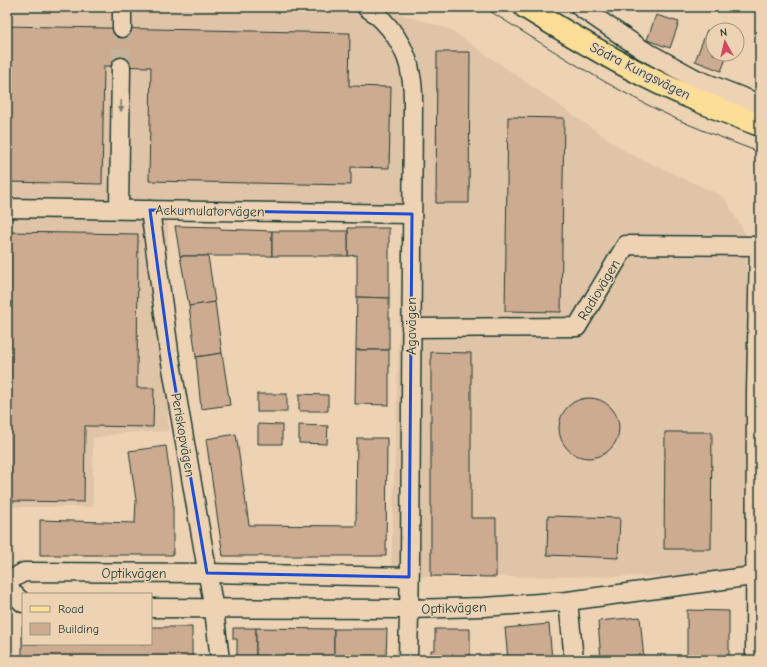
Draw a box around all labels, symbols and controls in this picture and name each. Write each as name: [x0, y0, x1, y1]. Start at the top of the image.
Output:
north arrow: [705, 22, 745, 62]
text: N: [719, 26, 728, 40]
street label: Södra Kungsvägen: [587, 38, 693, 104]
one-way arrow: [118, 100, 124, 113]
street label: Ackumulatorvägen: [155, 202, 265, 220]
street label: Radiovägen: [574, 256, 624, 324]
street label: Agavägen: [403, 297, 420, 355]
street label: Periskopvägen: [167, 392, 199, 478]
street label: Optikvägen: [101, 565, 167, 582]
legend: [22, 593, 152, 645]
street label: Optikvägen: [421, 598, 487, 618]
text: Road: [58, 602, 84, 616]
text: Building: [58, 622, 99, 636]

